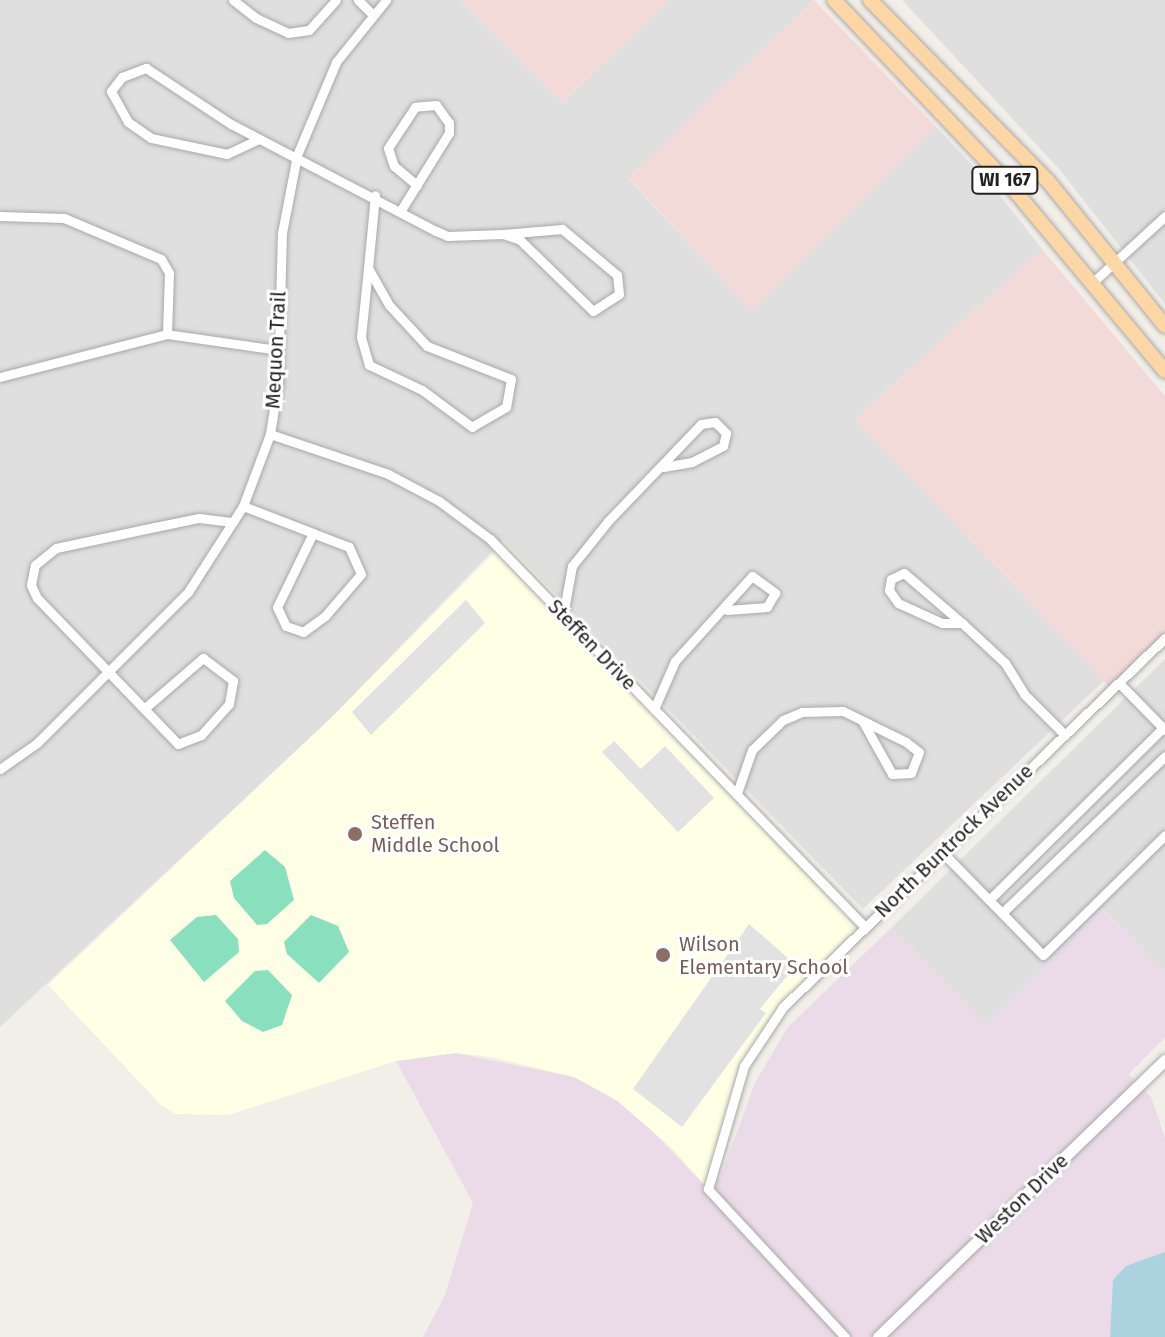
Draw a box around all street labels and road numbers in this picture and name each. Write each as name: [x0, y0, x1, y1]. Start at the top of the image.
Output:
road number: WI 167: [971, 166, 1039, 194]
street label: Mequon Trail: [261, 291, 291, 409]
street label: Steffen Drive: [543, 595, 641, 695]
street label: North Buntrock Avenue: [870, 759, 1038, 923]
street label: Weston Drive: [971, 1149, 1073, 1249]

